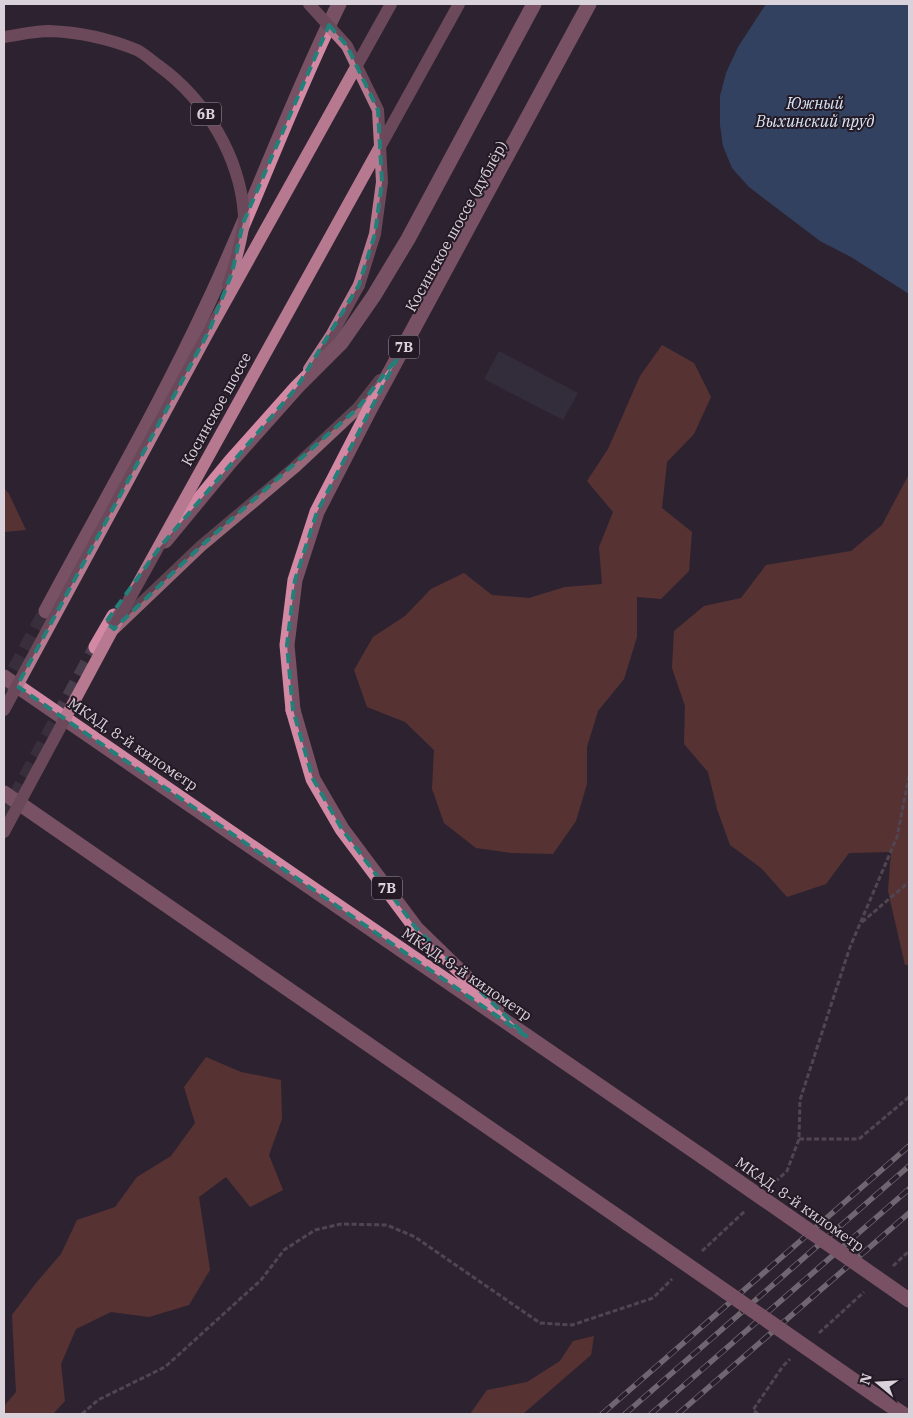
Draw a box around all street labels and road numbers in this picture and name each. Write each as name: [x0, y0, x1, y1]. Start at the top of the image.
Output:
road number: 6B: [191, 102, 221, 126]
street label: Косинское шоссе (дублёр): [401, 137, 511, 315]
road number: 7B: [389, 336, 419, 358]
street label: Косинское шоссе: [177, 349, 255, 469]
street label: МКАД, 8-й километр: [64, 693, 202, 795]
road number: 7B: [372, 876, 402, 900]
street label: МКАД, 8-й километр: [398, 923, 536, 1025]
street label: МКАД, 8-й километр: [732, 1152, 868, 1256]

